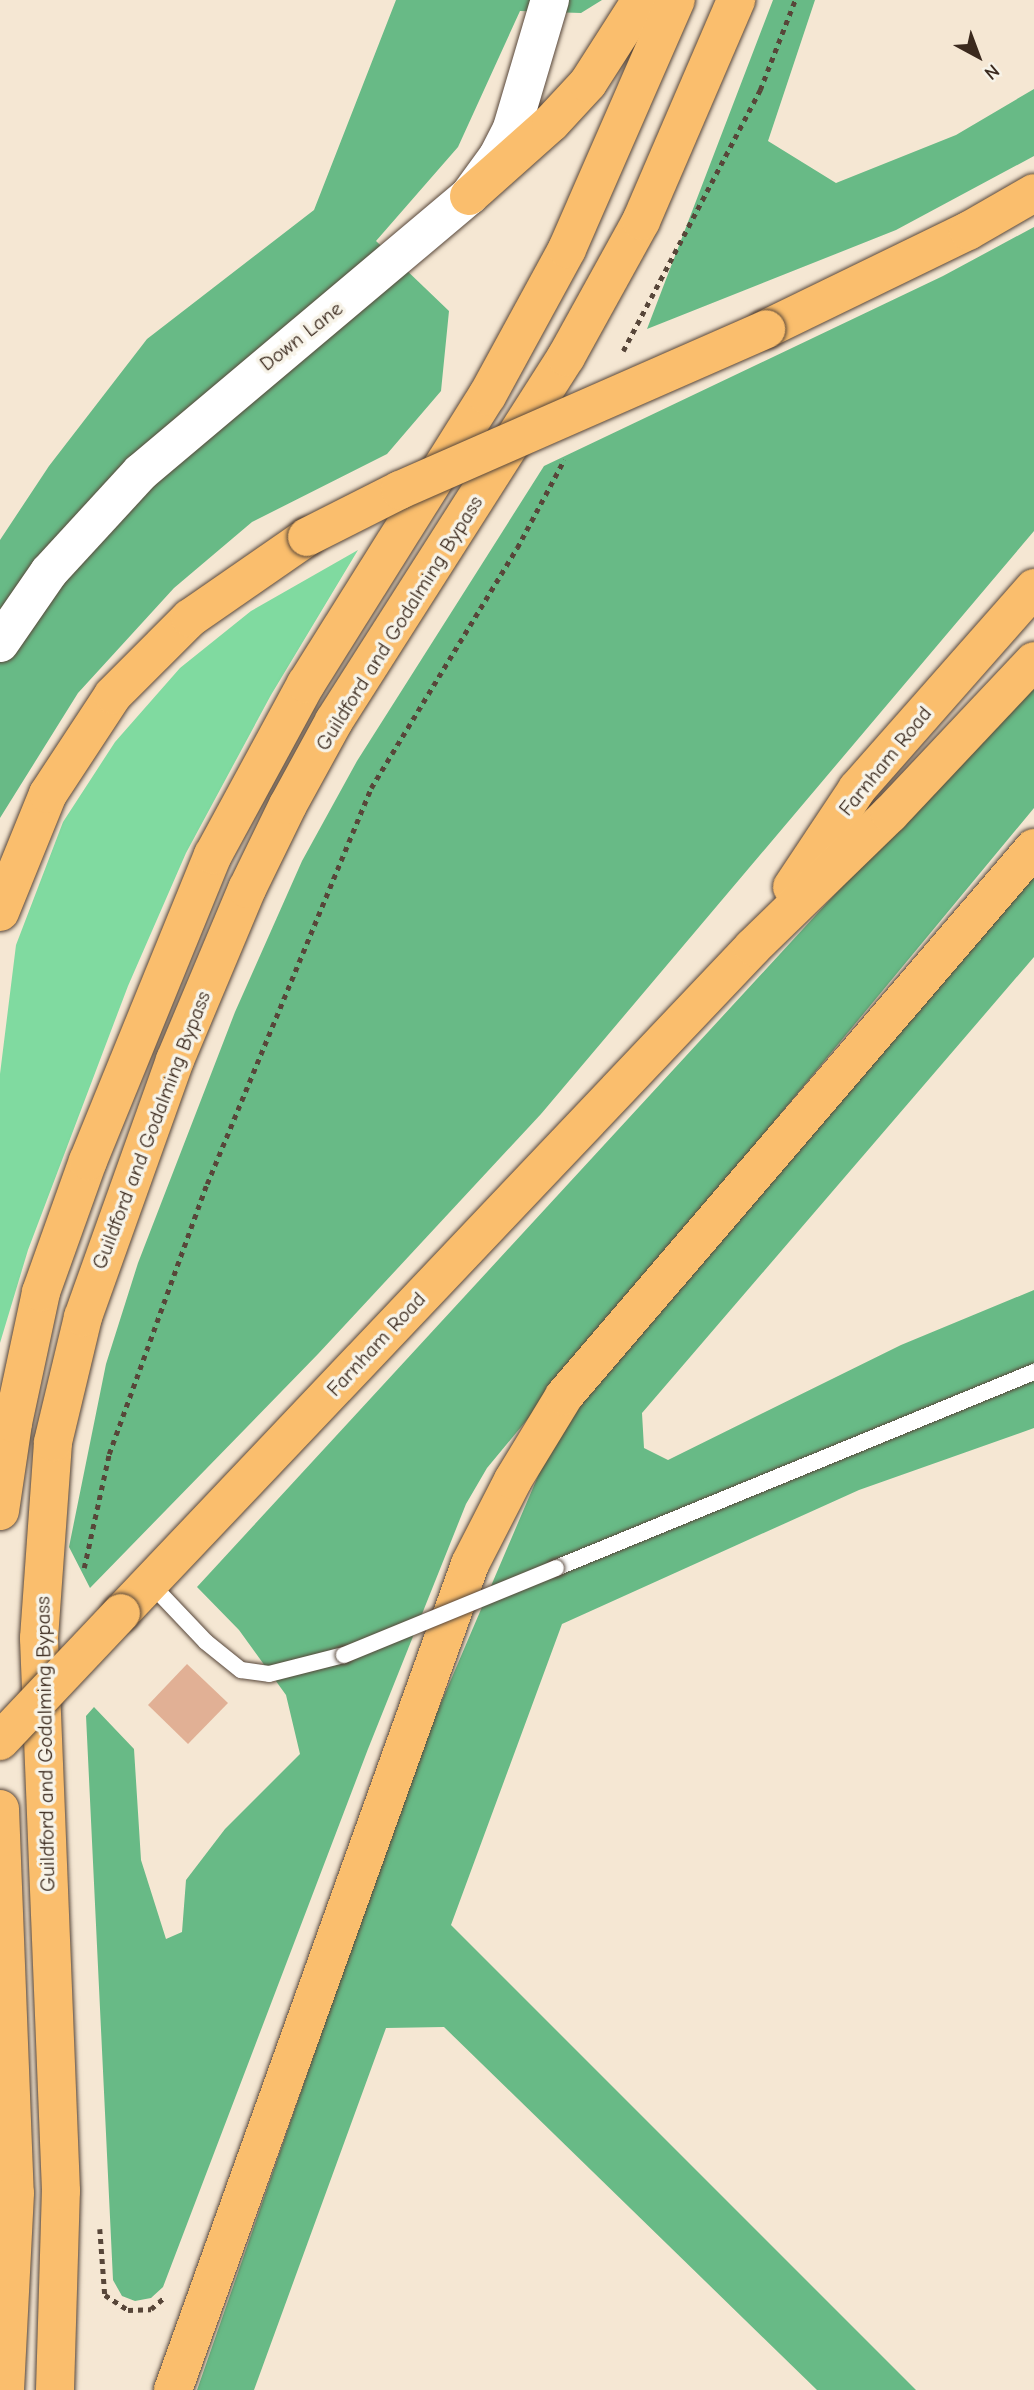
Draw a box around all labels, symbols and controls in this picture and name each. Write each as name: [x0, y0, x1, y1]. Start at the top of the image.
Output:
north arrow: [943, 21, 1013, 91]
text: N: [980, 59, 1004, 84]
street label: Down Lane: [254, 296, 348, 376]
street label: Guildford and Godalming Bypass: [310, 491, 488, 755]
street label: Farnham Road: [833, 701, 937, 821]
street label: Guildford and Godalming Bypass: [86, 987, 216, 1273]
street label: Farnham Road: [321, 1287, 431, 1401]
street label: Guildford and Godalming Bypass: [30, 1596, 60, 1892]

